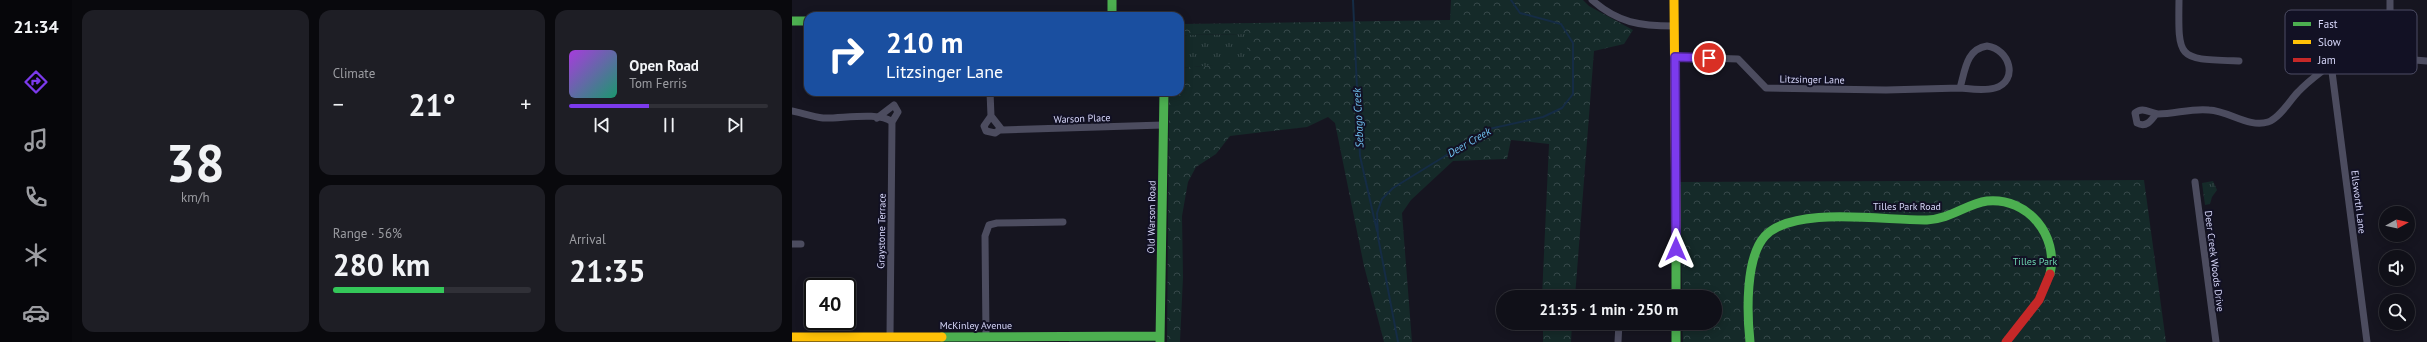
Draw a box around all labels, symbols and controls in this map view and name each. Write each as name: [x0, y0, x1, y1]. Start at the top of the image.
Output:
legend: [2285, 10, 2417, 74]
text: 21:34: [13, 15, 59, 38]
text: Fast: [2318, 17, 2338, 31]
text: 210 m: [886, 24, 963, 61]
icon: right: [820, 28, 872, 80]
text: Slow: [2318, 35, 2341, 49]
pin: [1692, 41, 1726, 75]
icon: arrive: [1698, 47, 1720, 69]
text: Jam: [2317, 53, 2336, 67]
text: Open Road: [629, 56, 699, 75]
text: Litzsinger Lane: [886, 60, 1003, 83]
text: Climate: [333, 65, 375, 82]
icon: directions: [22, 68, 50, 96]
street label: Litzsinger Lane: [1779, 72, 1845, 87]
text: Tom Ferris: [629, 75, 687, 92]
text: 21°: [408, 85, 456, 124]
water label: Sebago Creek: [1349, 87, 1367, 148]
text: −: [333, 90, 344, 118]
text: +: [520, 90, 531, 118]
street label: Warson Place: [1053, 111, 1111, 126]
icon: previous: [591, 114, 613, 136]
icon: pause: [658, 114, 680, 136]
icon: next: [724, 114, 746, 136]
water label: Deer Creek: [1445, 123, 1494, 160]
icon: music: [22, 126, 50, 154]
text: 38: [166, 129, 225, 196]
street label: Ellsworth Lane: [2348, 170, 2369, 234]
street label: Old Warson Road: [1144, 181, 1159, 253]
icon: phone: [22, 183, 50, 211]
text: km/h: [181, 189, 210, 206]
street label: Graystone Terrace: [874, 193, 889, 269]
street label: Tilles Park Road: [1873, 200, 1941, 213]
north arrow: [2379, 206, 2415, 242]
map controls: [2379, 206, 2415, 330]
street label: Deer Creek Woods Drive: [2202, 210, 2227, 312]
text: Range · 56%: [333, 225, 402, 242]
position arrow: [1655, 228, 1697, 270]
text: Arrival: [569, 231, 606, 248]
icon: climate: [22, 241, 50, 269]
text: 280 km: [333, 245, 430, 284]
button: sound: [2379, 250, 2415, 286]
text: 21:35: [569, 251, 645, 290]
park label: Tilles Park: [2013, 255, 2057, 268]
speed limit sign: 40: [804, 278, 856, 330]
button: search: [2379, 294, 2415, 330]
icon: car: [22, 299, 50, 327]
text: 21:35 · 1 min · 250 m: [1540, 300, 1678, 319]
street label: McKinley Avenue: [940, 319, 1012, 332]

